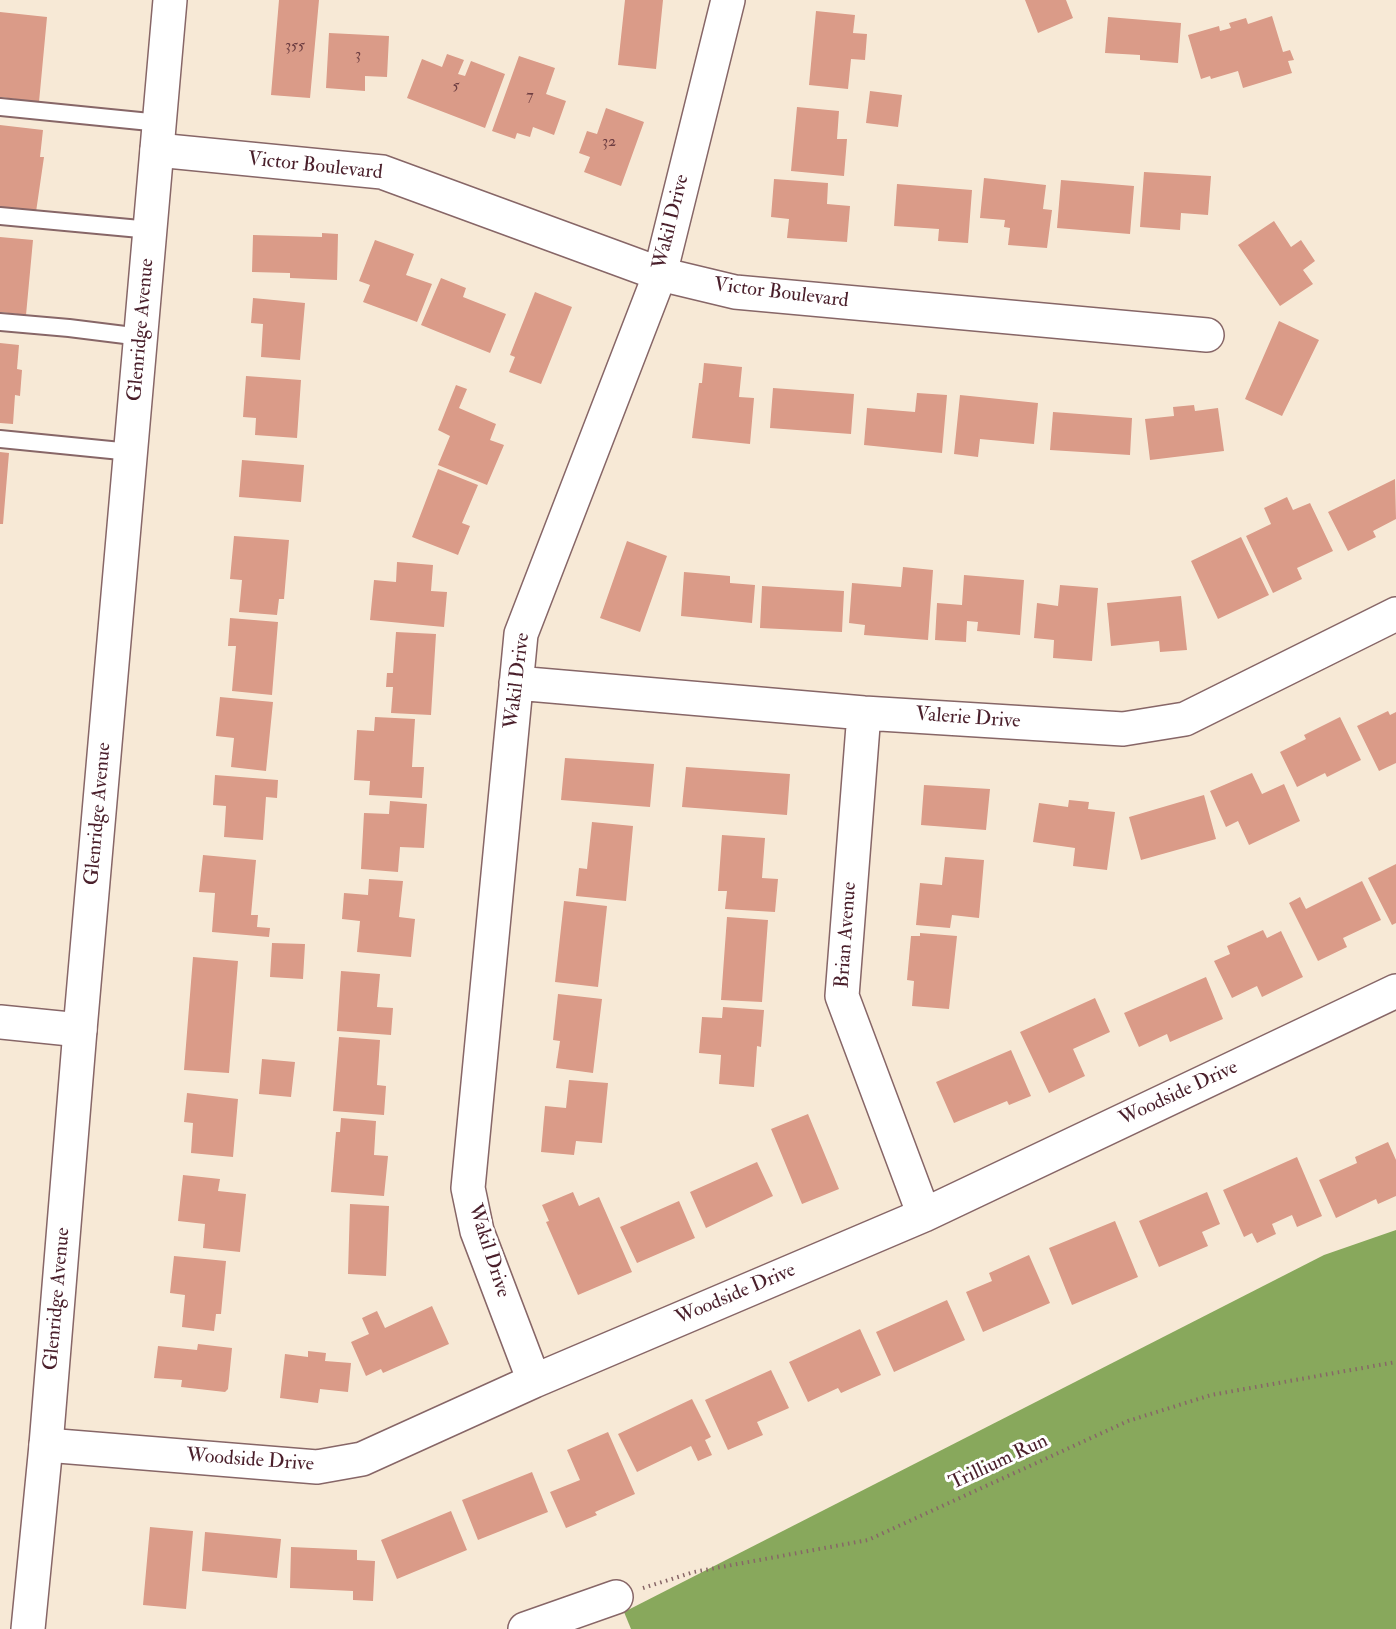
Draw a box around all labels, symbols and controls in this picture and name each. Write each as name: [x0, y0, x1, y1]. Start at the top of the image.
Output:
house number: 355: [285, 37, 305, 57]
house number: 3: [355, 46, 361, 66]
house number: 5: [452, 77, 460, 97]
house number: 7: [526, 87, 534, 107]
house number: 32: [602, 133, 616, 153]
street label: Victor Boulevard: [246, 148, 384, 186]
street label: Wakil Drive: [649, 172, 695, 272]
street label: Glenridge Avenue: [124, 258, 160, 402]
street label: Victor Boulevard: [712, 274, 850, 314]
street label: Wakil Drive: [500, 631, 536, 731]
street label: Valerie Drive: [915, 703, 1021, 735]
street label: Glenridge Avenue: [81, 742, 117, 886]
street label: Brian Avenue: [831, 881, 863, 989]
street label: Woodside Drive: [1116, 1056, 1242, 1132]
street label: Wakil Drive: [462, 1201, 514, 1301]
street label: Glenridge Avenue: [40, 1227, 76, 1371]
street label: Woodside Drive: [672, 1259, 800, 1331]
street label: Trillium Run: [946, 1430, 1052, 1496]
street label: Woodside Drive: [185, 1445, 315, 1477]

